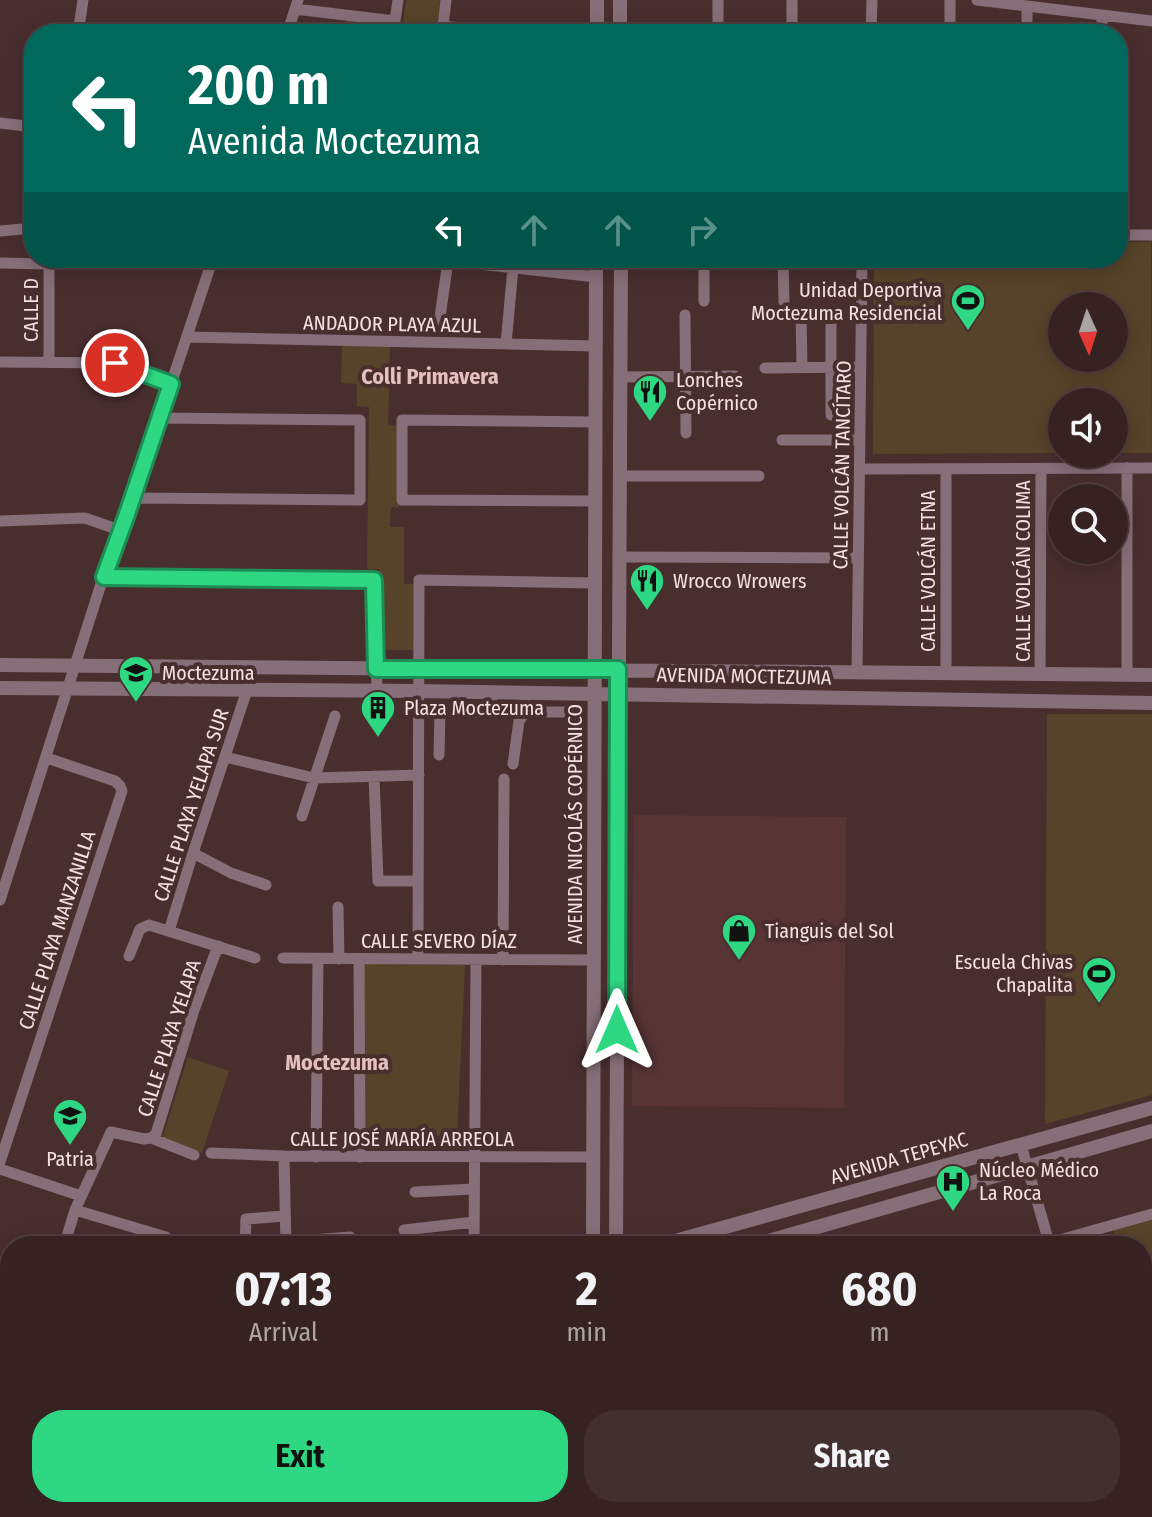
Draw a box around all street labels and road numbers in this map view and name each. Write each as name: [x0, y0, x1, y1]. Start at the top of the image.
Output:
street label: CALLE D: [19, 278, 43, 342]
street label: ANDADOR PLAYA AZUL: [303, 310, 481, 338]
street label: CALLE VOLCÁN TANCÍTARO: [828, 360, 856, 570]
street label: CALLE VOLCÁN COLIMA: [1011, 480, 1035, 662]
street label: CALLE VOLCÁN ETNA: [916, 490, 940, 652]
street label: AVENIDA MOCTEZUMA: [656, 662, 832, 690]
street label: AVENIDA NICOLÁS COPÉRNICO: [563, 704, 587, 944]
street label: CALLE PLAYA YELAPA SUR: [148, 705, 234, 904]
street label: CALLE PLAYA MANZANILLA: [13, 827, 101, 1033]
street label: CALLE SEVERO DÍAZ: [361, 929, 517, 953]
street label: CALLE PLAYA YELAPA: [132, 956, 206, 1120]
street label: CALLE JOSÉ MARÍA ARREOLA: [290, 1127, 514, 1151]
street label: AVENIDA TEPEYAC: [828, 1127, 970, 1189]

